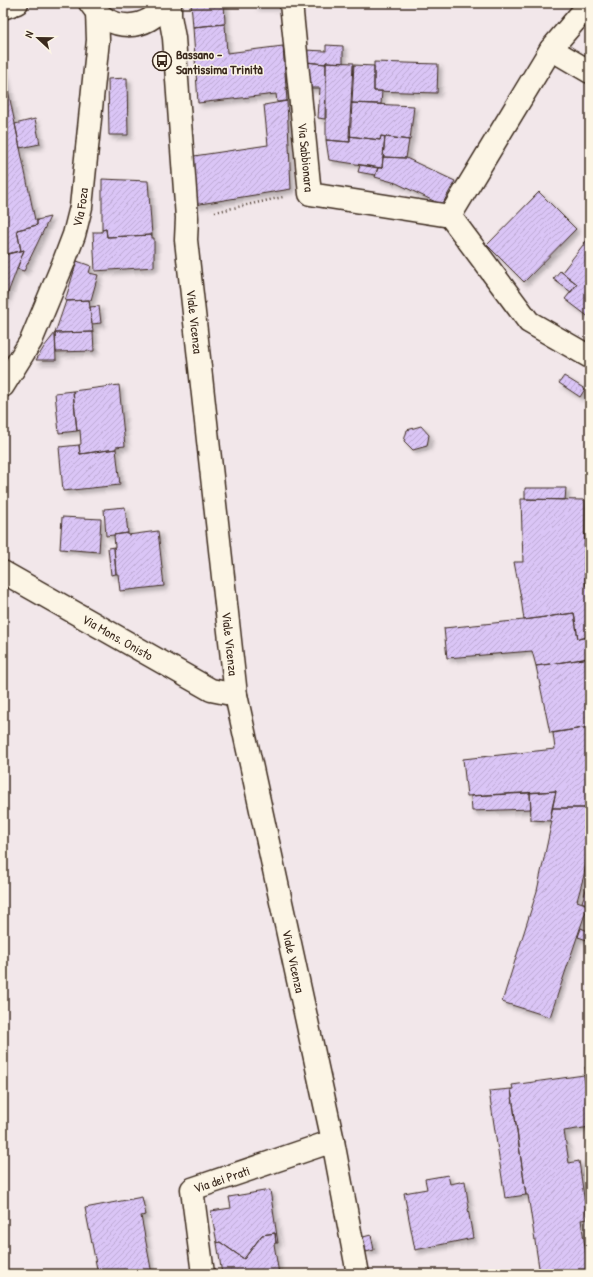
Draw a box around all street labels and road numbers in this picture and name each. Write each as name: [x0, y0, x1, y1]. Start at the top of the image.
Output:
street label: Via Sabbionara: [294, 122, 319, 193]
street label: Via Foza: [67, 187, 92, 228]
street label: Viale Vicenza: [183, 289, 207, 354]
street label: Via Mons. Onisto: [79, 610, 157, 664]
street label: Viale Vicenza: [218, 611, 243, 677]
street label: Viale Vicenza: [278, 928, 309, 994]
street label: Via dei Prati: [191, 1161, 252, 1197]

